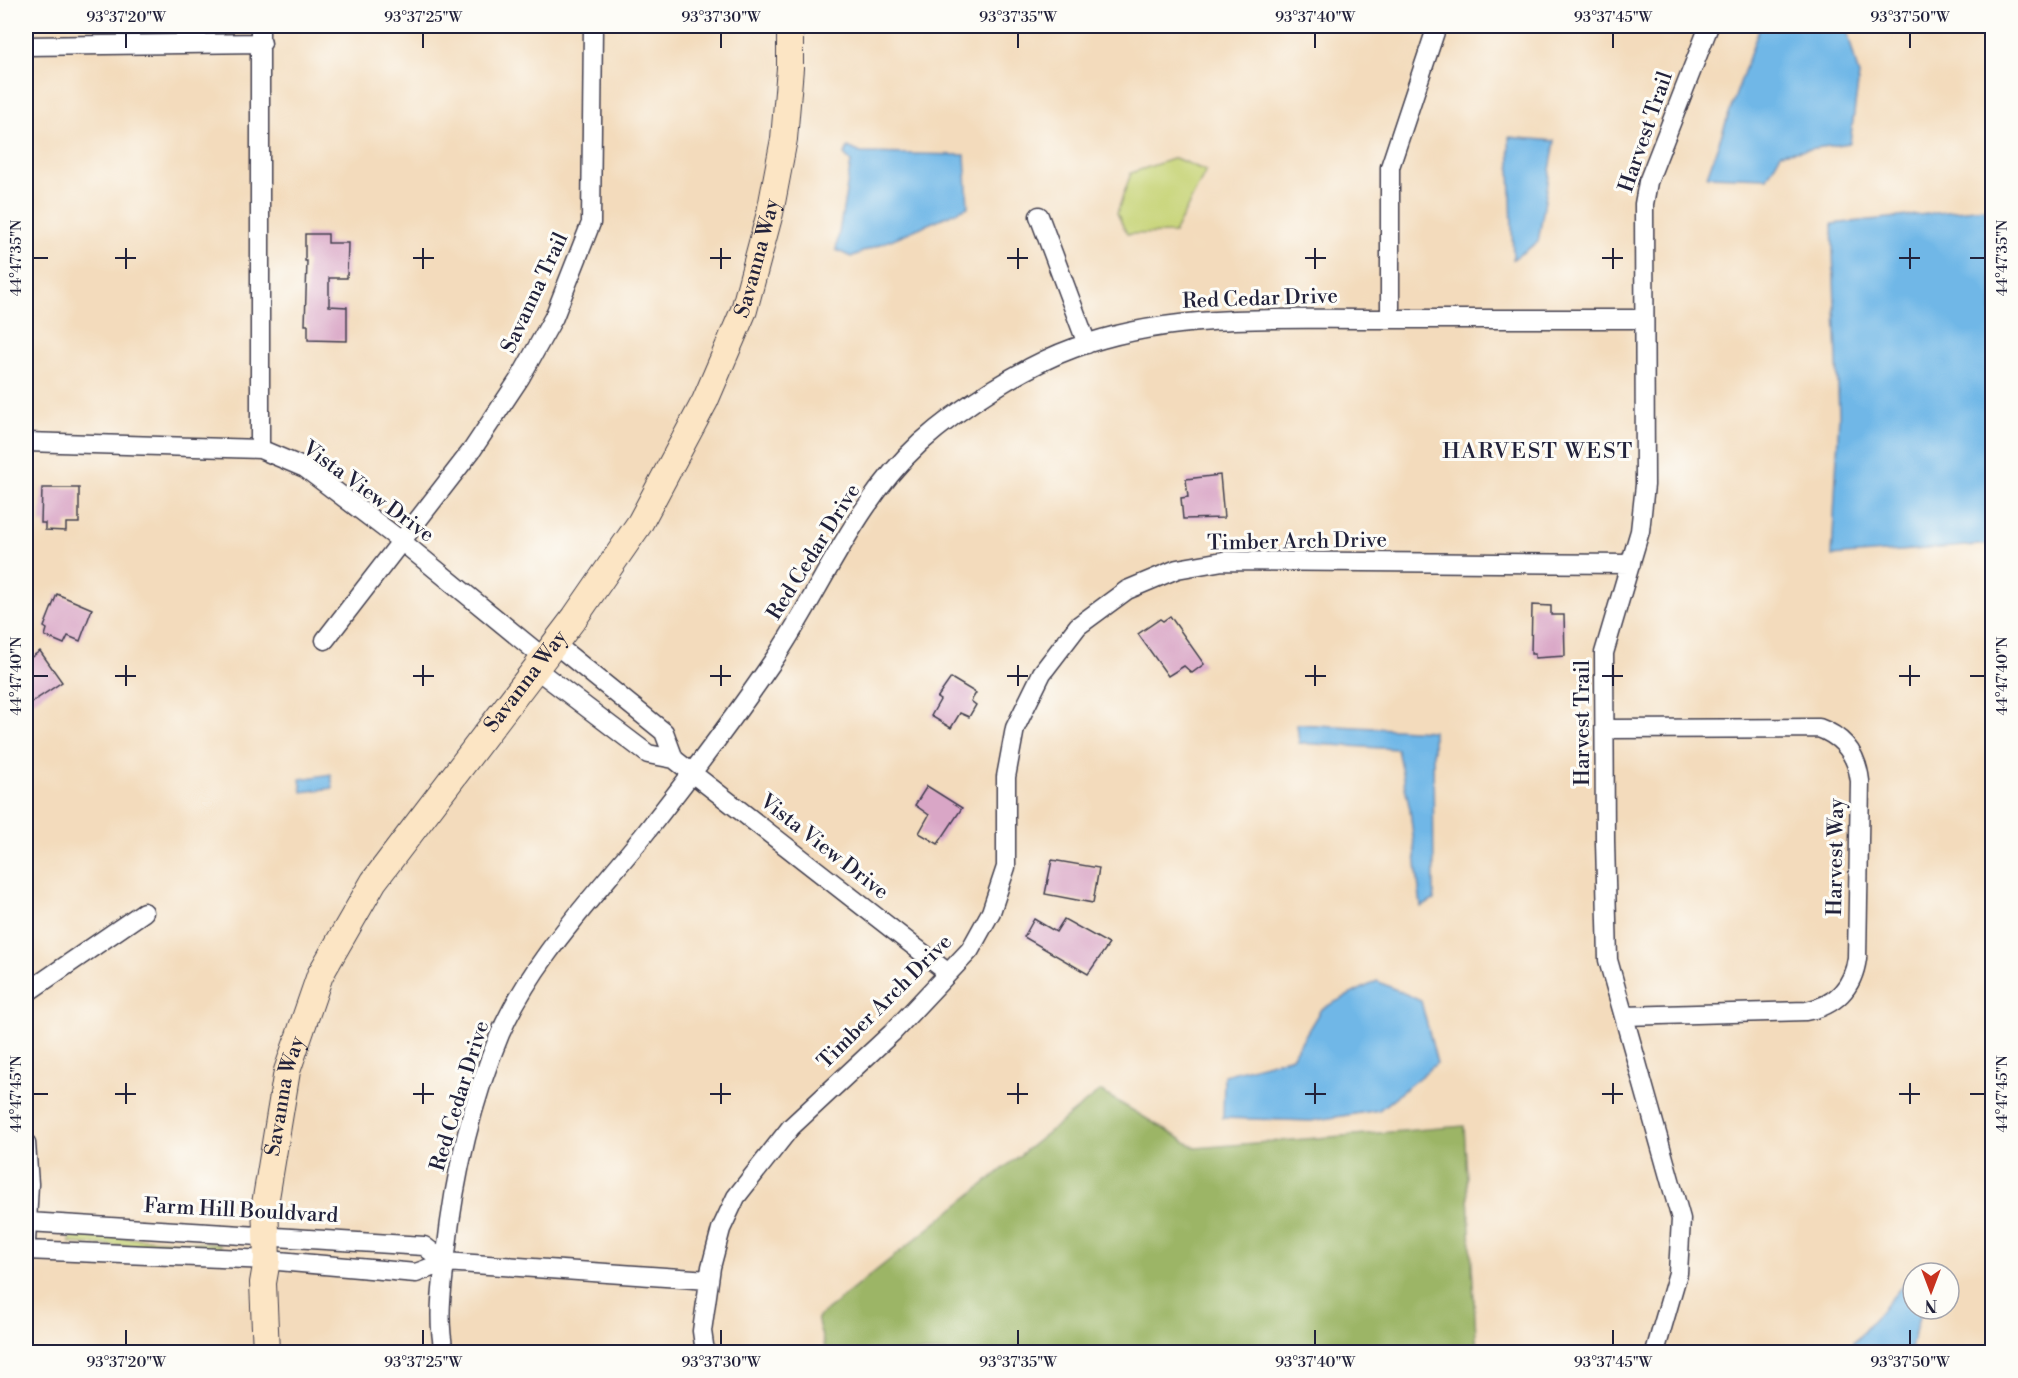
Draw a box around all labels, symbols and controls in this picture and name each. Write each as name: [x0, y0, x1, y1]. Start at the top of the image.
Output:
text: 93°37'20"W: [86, 8, 166, 27]
text: 93°37'25"W: [384, 8, 462, 27]
text: 93°37'30"W: [681, 8, 761, 27]
text: 93°37'35"W: [979, 8, 1057, 27]
text: 93°37'40"W: [1275, 8, 1355, 27]
text: 93°37'45"W: [1574, 8, 1653, 27]
text: 93°37'50"W: [1870, 8, 1950, 27]
street label: Harvest Trail: [1613, 68, 1679, 196]
street label: Savanna Way: [729, 196, 786, 322]
text: 44°47'35"N: [7, 220, 26, 296]
text: 44°47'35"N: [1993, 220, 2012, 296]
street label: Savanna Trail: [496, 229, 574, 357]
street label: Red Cedar Drive: [1182, 283, 1338, 315]
street label: Vista View Drive: [296, 435, 439, 548]
district label: HARVEST WEST: [1442, 438, 1634, 465]
street label: Red Cedar Drive: [762, 479, 866, 625]
street label: Timber Arch Drive: [1207, 527, 1387, 557]
street label: Savanna Way: [479, 624, 574, 738]
text: 44°47'40"N: [7, 637, 26, 715]
text: 44°47'40"N: [1993, 637, 2012, 715]
street label: Harvest Trail: [1570, 660, 1596, 786]
street label: Vista View Drive: [754, 788, 894, 905]
street label: Harvest Way: [1822, 797, 1850, 916]
street label: Timber Arch Drive: [812, 929, 958, 1075]
street label: Red Cedar Drive: [425, 1018, 495, 1174]
street label: Savanna Way: [260, 1032, 311, 1158]
text: 44°47'45"N: [7, 1055, 26, 1133]
text: 44°47'45"N: [1993, 1055, 2012, 1133]
street label: Farm Hill Bouldvard: [143, 1193, 339, 1229]
north arrow: [1901, 1261, 1961, 1321]
text: N: [1924, 1295, 1937, 1315]
text: 93°37'20"W: [86, 1353, 166, 1372]
text: 93°37'25"W: [384, 1353, 462, 1372]
text: 93°37'30"W: [681, 1353, 761, 1372]
text: 93°37'35"W: [979, 1353, 1057, 1372]
text: 93°37'40"W: [1275, 1353, 1355, 1372]
text: 93°37'45"W: [1574, 1353, 1653, 1372]
text: 93°37'50"W: [1870, 1353, 1950, 1372]

